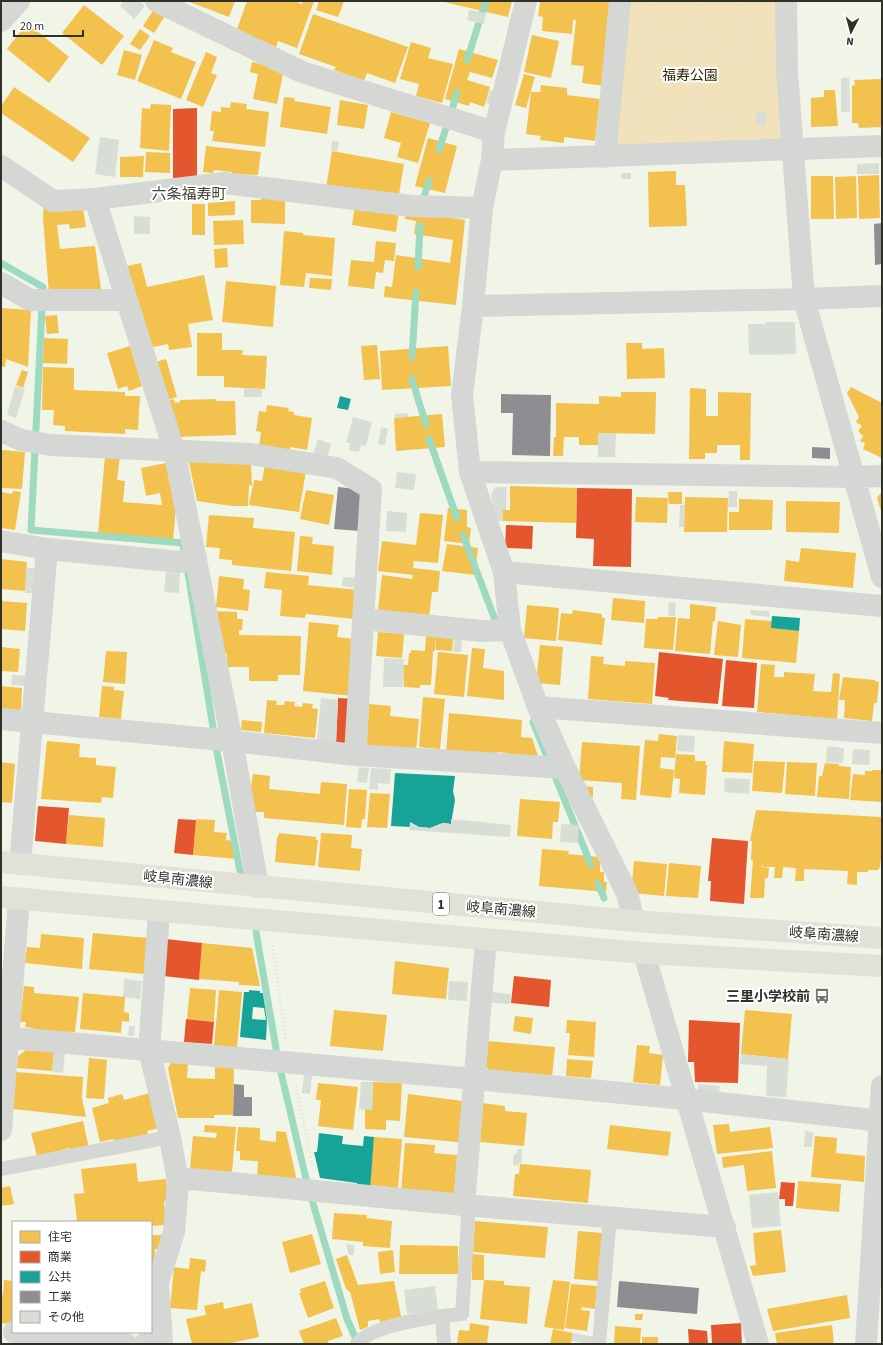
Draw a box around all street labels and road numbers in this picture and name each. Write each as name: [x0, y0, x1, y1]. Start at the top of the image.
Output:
street label: 岐阜南濃線: [142, 866, 214, 894]
road number: 1: [433, 893, 449, 915]
street label: 岐阜南濃線: [465, 897, 537, 923]
street label: 岐阜南濃線: [788, 923, 860, 947]

